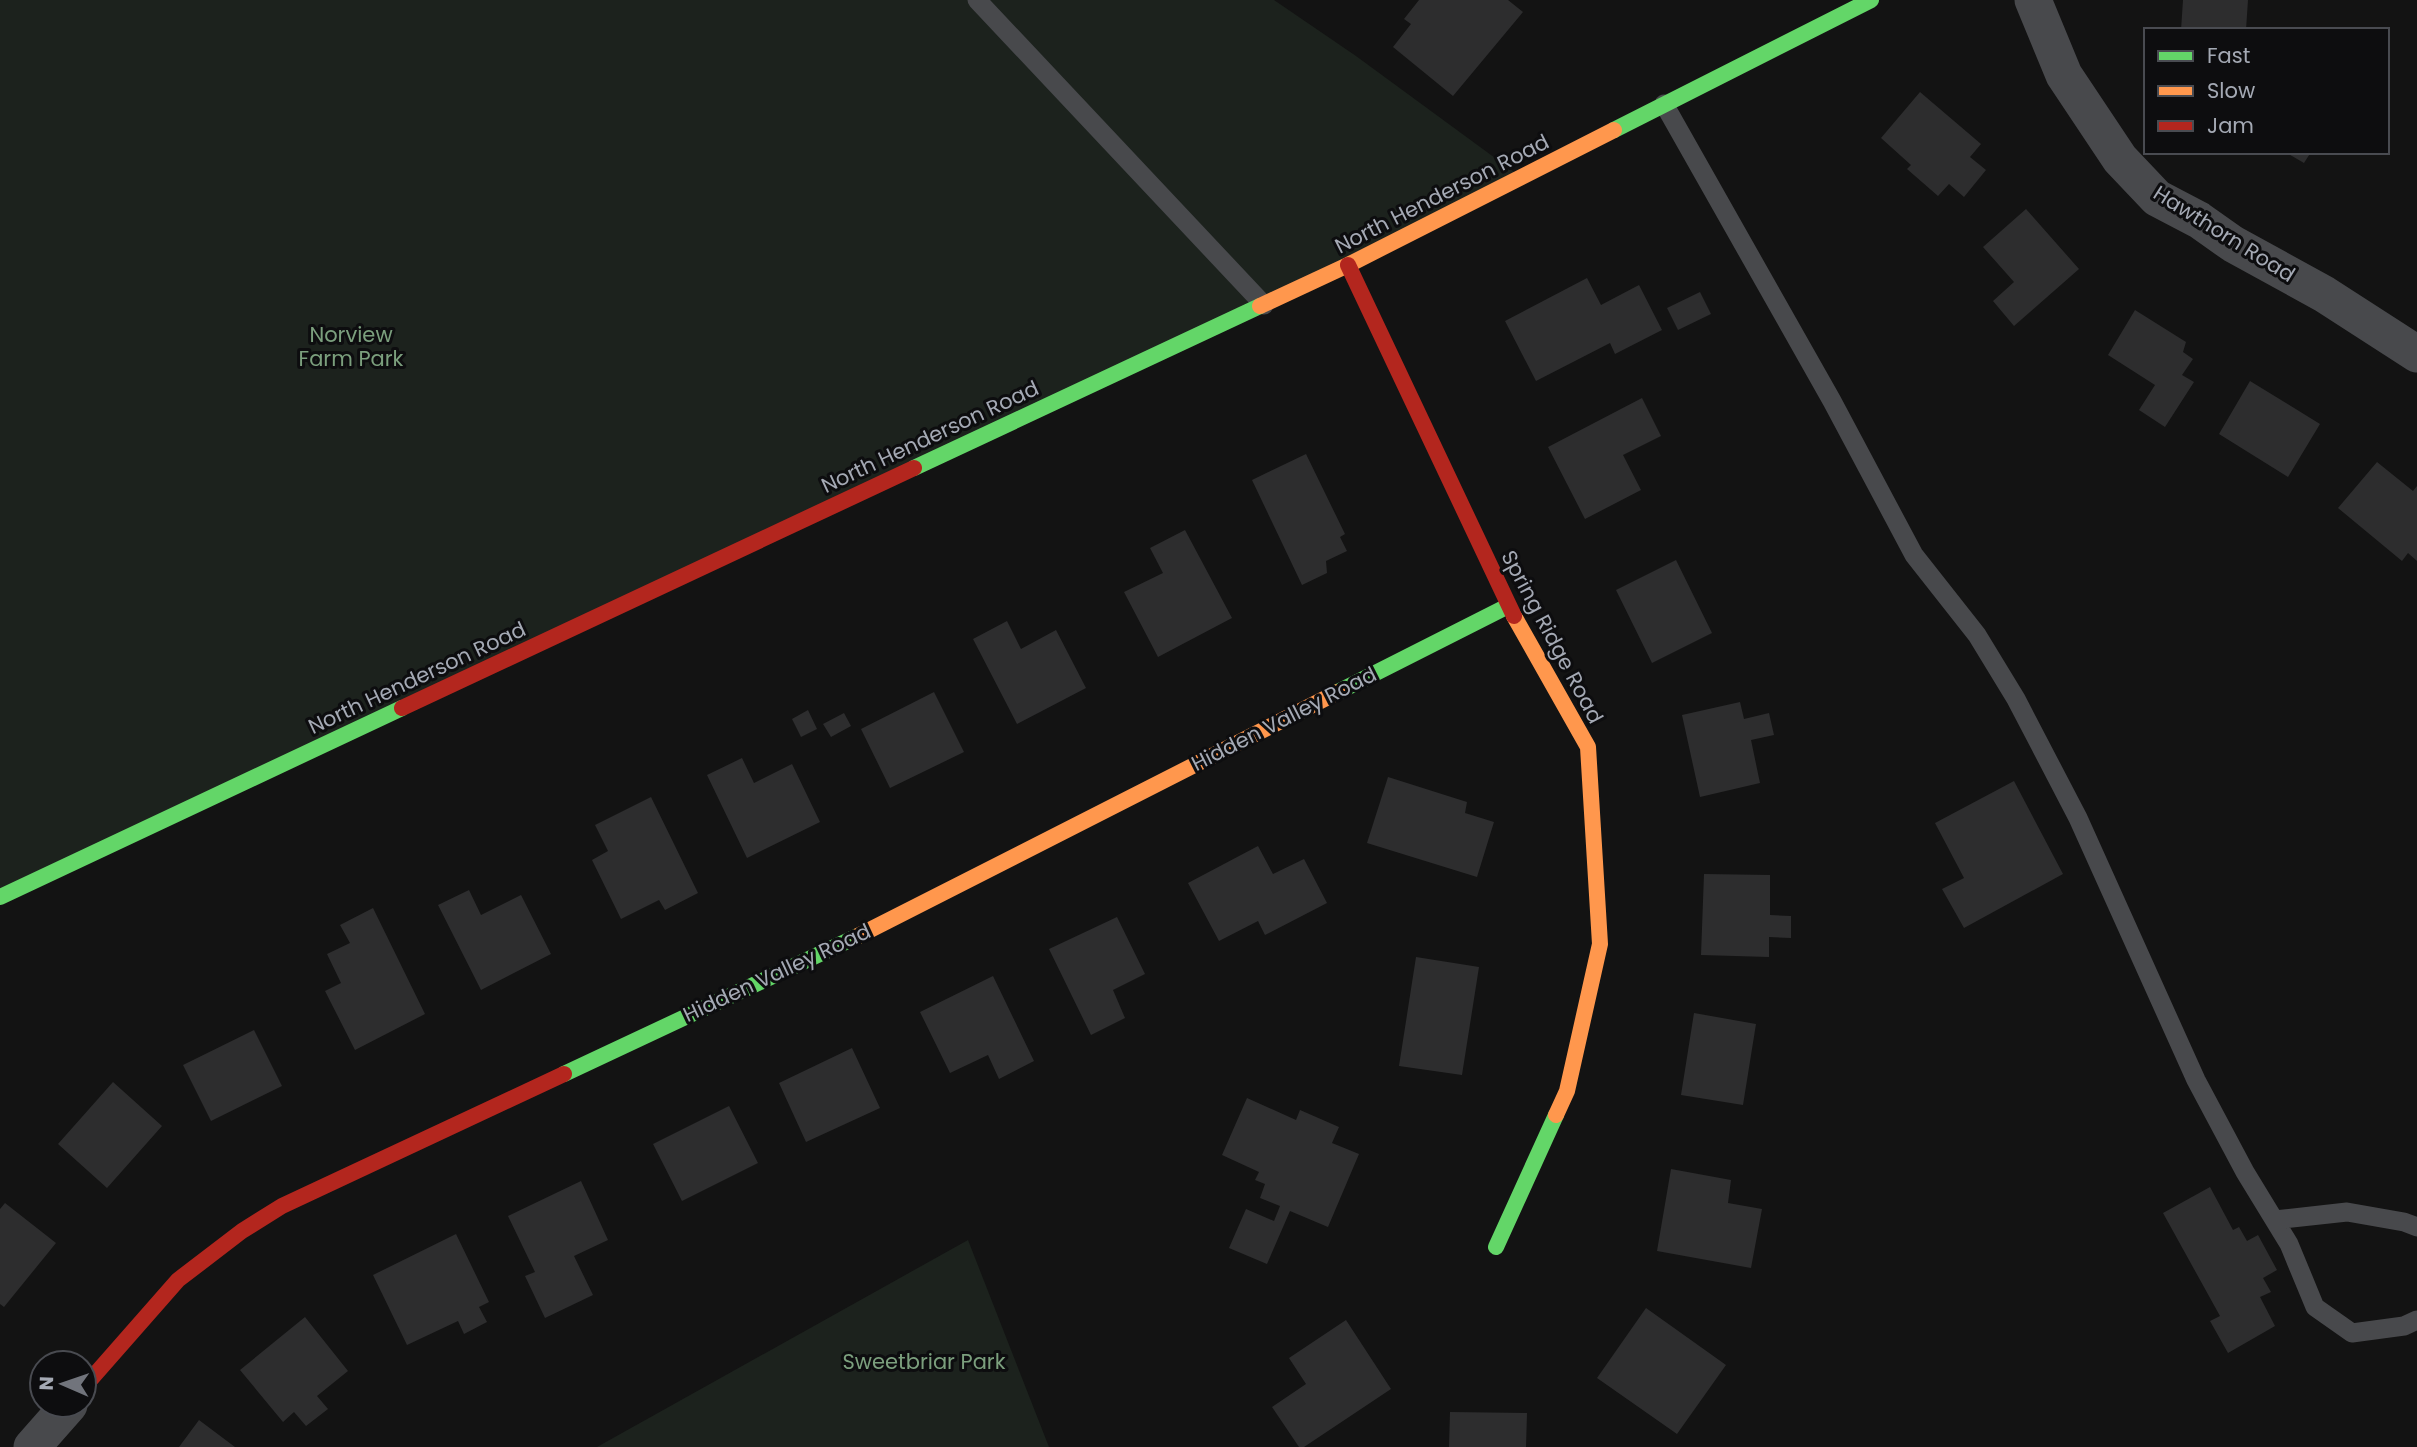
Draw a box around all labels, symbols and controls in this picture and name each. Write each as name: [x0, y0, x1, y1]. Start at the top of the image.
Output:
legend: [2144, 28, 2389, 154]
text: Fast: [2207, 41, 2250, 70]
text: Slow: [2207, 76, 2255, 105]
text: Jam: [2207, 111, 2254, 140]
street label: North Henderson Road: [1330, 127, 1554, 260]
street label: Hawthorn Road: [2148, 178, 2301, 289]
park label: Norview Farm Park: [299, 320, 404, 373]
street label: North Henderson Road: [816, 373, 1043, 500]
street label: Spring Ridge Road: [1494, 545, 1610, 728]
street label: North Henderson Road: [303, 614, 530, 741]
street label: Hidden Valley Road: [1186, 659, 1381, 778]
street label: Hidden Valley Road: [678, 916, 875, 1029]
park label: Sweetbriar Park: [842, 1347, 1006, 1376]
north arrow: [28, 1349, 98, 1419]
text: N: [33, 1376, 60, 1391]

